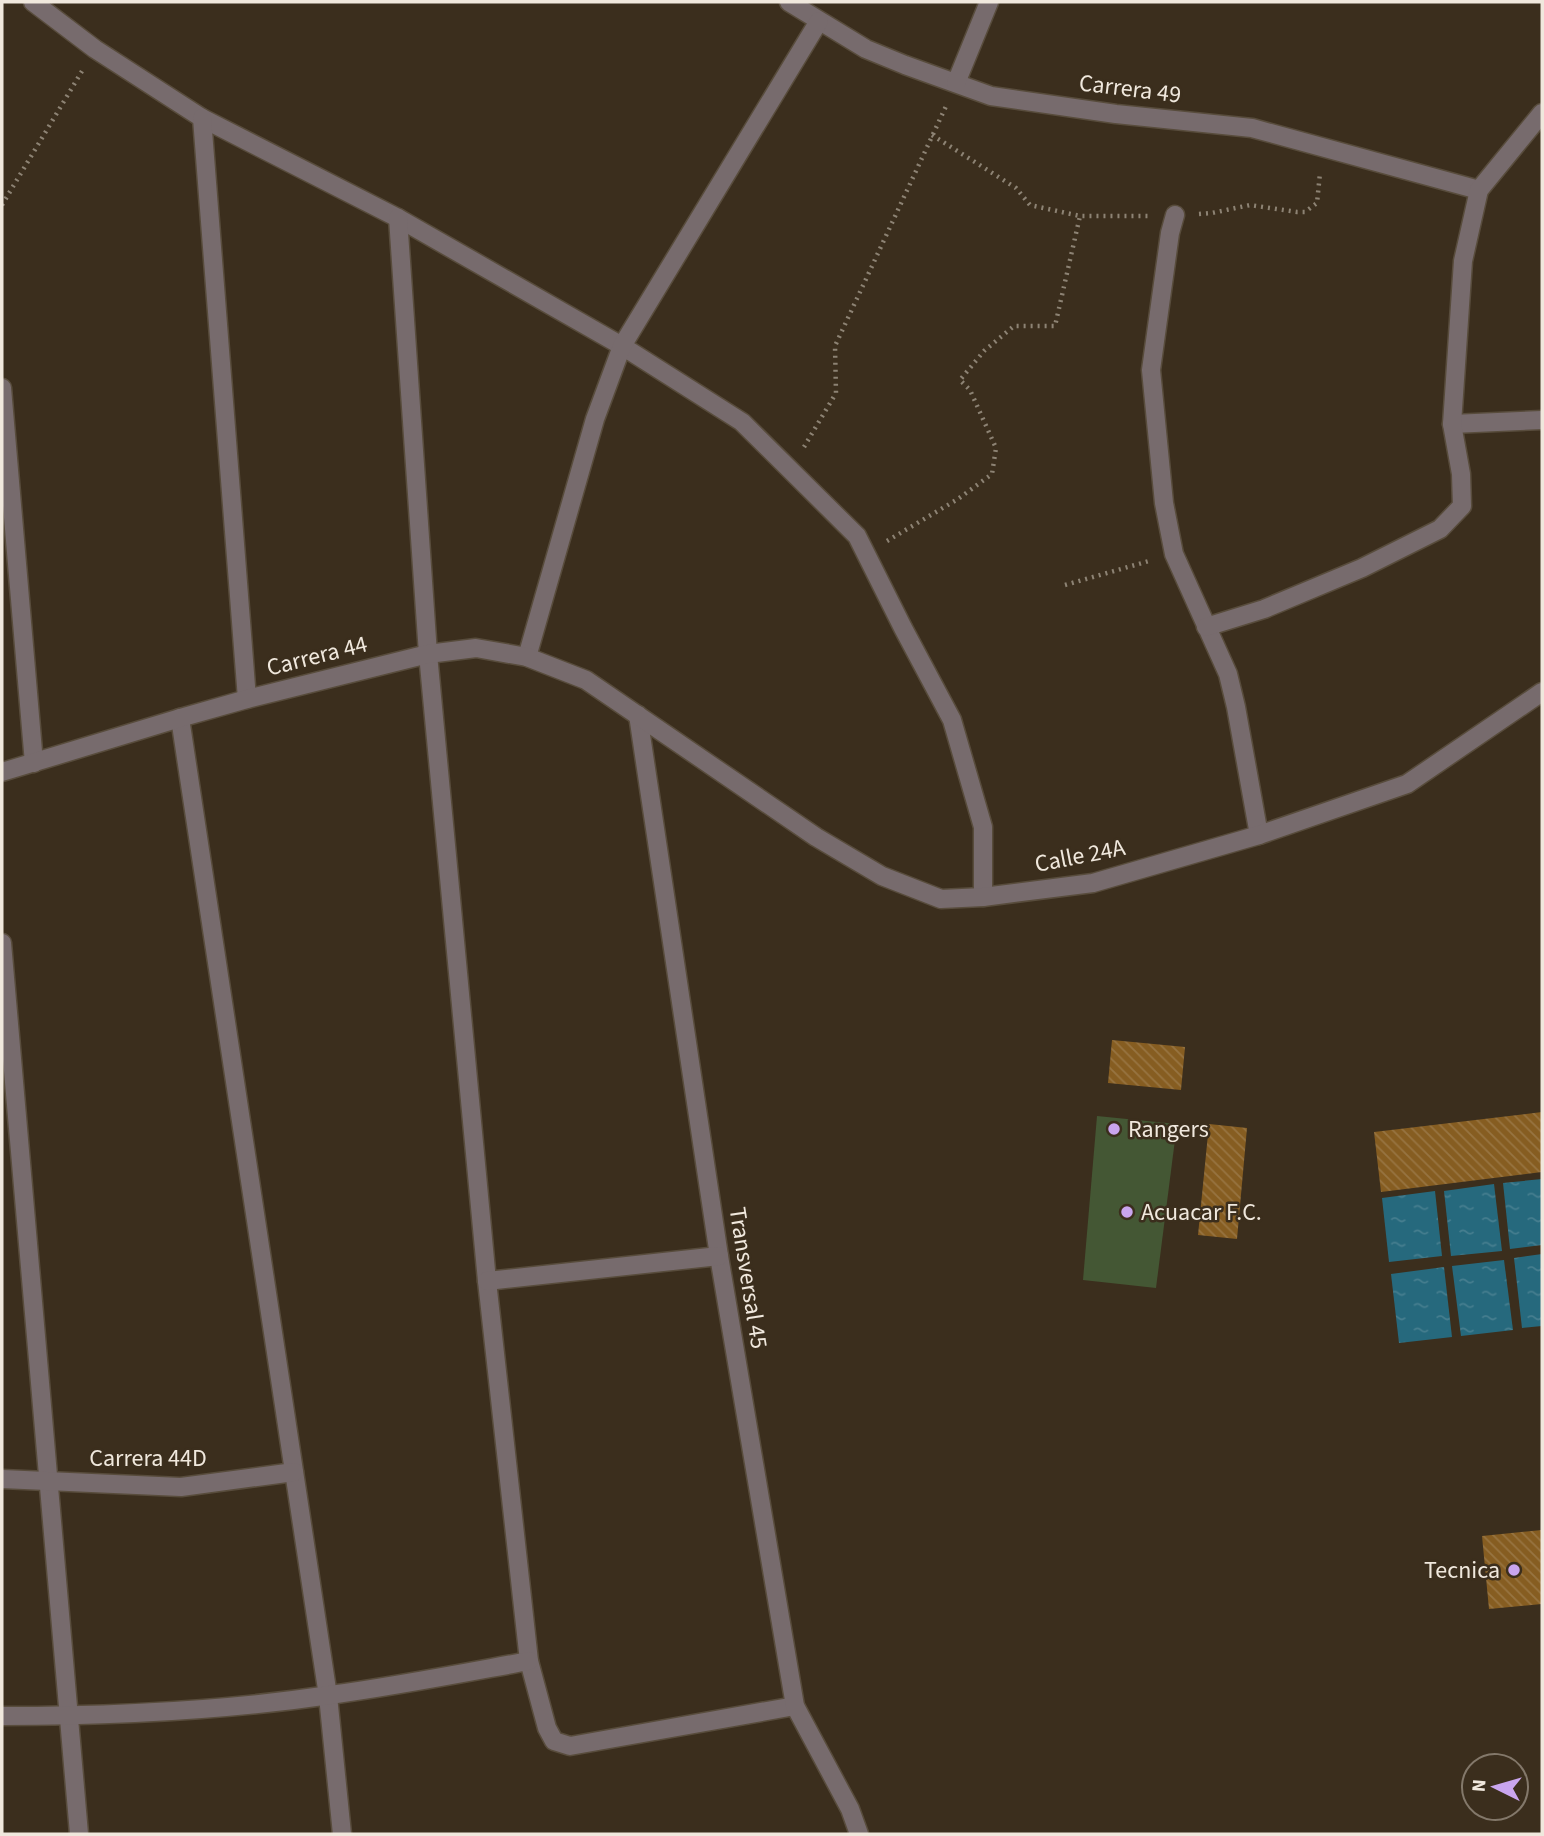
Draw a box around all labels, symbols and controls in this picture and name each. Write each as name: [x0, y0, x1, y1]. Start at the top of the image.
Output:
street label: Carrera 49: [1077, 65, 1183, 113]
street label: Carrera 44: [263, 627, 371, 685]
street label: Calle 24A: [1032, 830, 1128, 882]
place label: Rangers: [1128, 1112, 1209, 1147]
marker: Rangers: [1106, 1121, 1122, 1137]
place label: Acuacar F.C.: [1141, 1195, 1262, 1230]
marker: Acuacar F.C.: [1119, 1204, 1135, 1220]
street label: Transversal 45: [720, 1205, 776, 1351]
street label: Carrera 44D: [89, 1441, 207, 1476]
place label: Tecnica: [1424, 1553, 1500, 1588]
marker: Tecnica: [1506, 1562, 1522, 1578]
north arrow: [1460, 1752, 1530, 1822]
text: N: [1466, 1778, 1494, 1793]

